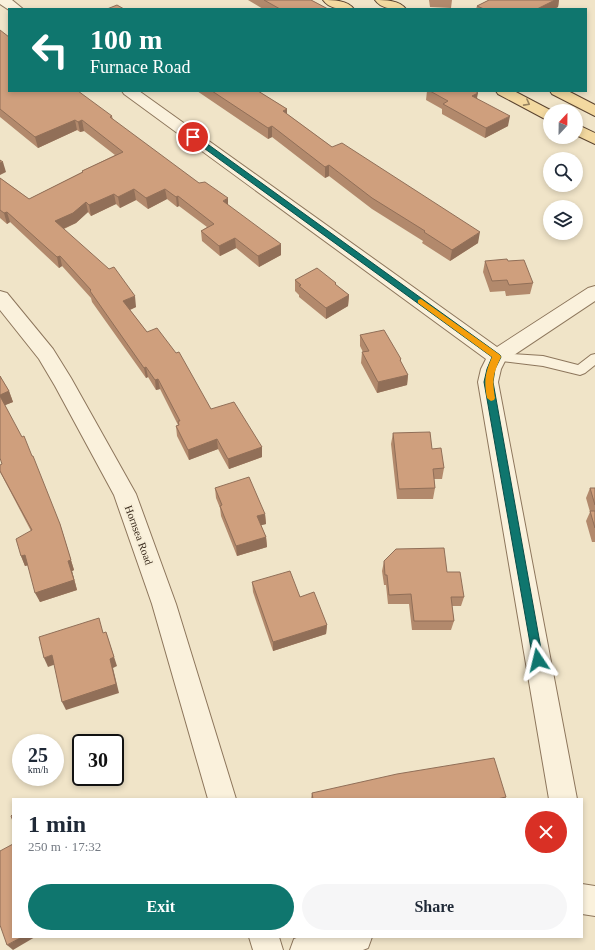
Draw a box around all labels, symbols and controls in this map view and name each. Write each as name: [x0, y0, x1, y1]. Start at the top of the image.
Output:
icon: left: [24, 24, 76, 76]
text: 100 m: [90, 24, 162, 55]
text: Furnace Road: [90, 57, 190, 77]
one-way arrow: [522, 99, 530, 106]
north arrow: [543, 104, 583, 144]
map controls: [543, 104, 583, 240]
pin: [176, 120, 210, 154]
icon: arrive: [182, 126, 204, 148]
button: search: [543, 152, 583, 192]
button: layers: [543, 200, 583, 240]
street label: Hornsea Road: [123, 504, 156, 567]
position arrow: [517, 639, 559, 681]
speed limit sign: 30: [72, 734, 124, 786]
text: 25: [28, 744, 48, 766]
text: km/h: [28, 764, 48, 775]
text: 1 min: [28, 811, 86, 837]
button: close: [525, 811, 567, 853]
text: 250 m · 17:32: [28, 839, 101, 854]
button: Exit: [28, 884, 294, 930]
button: Share: [302, 884, 567, 930]

